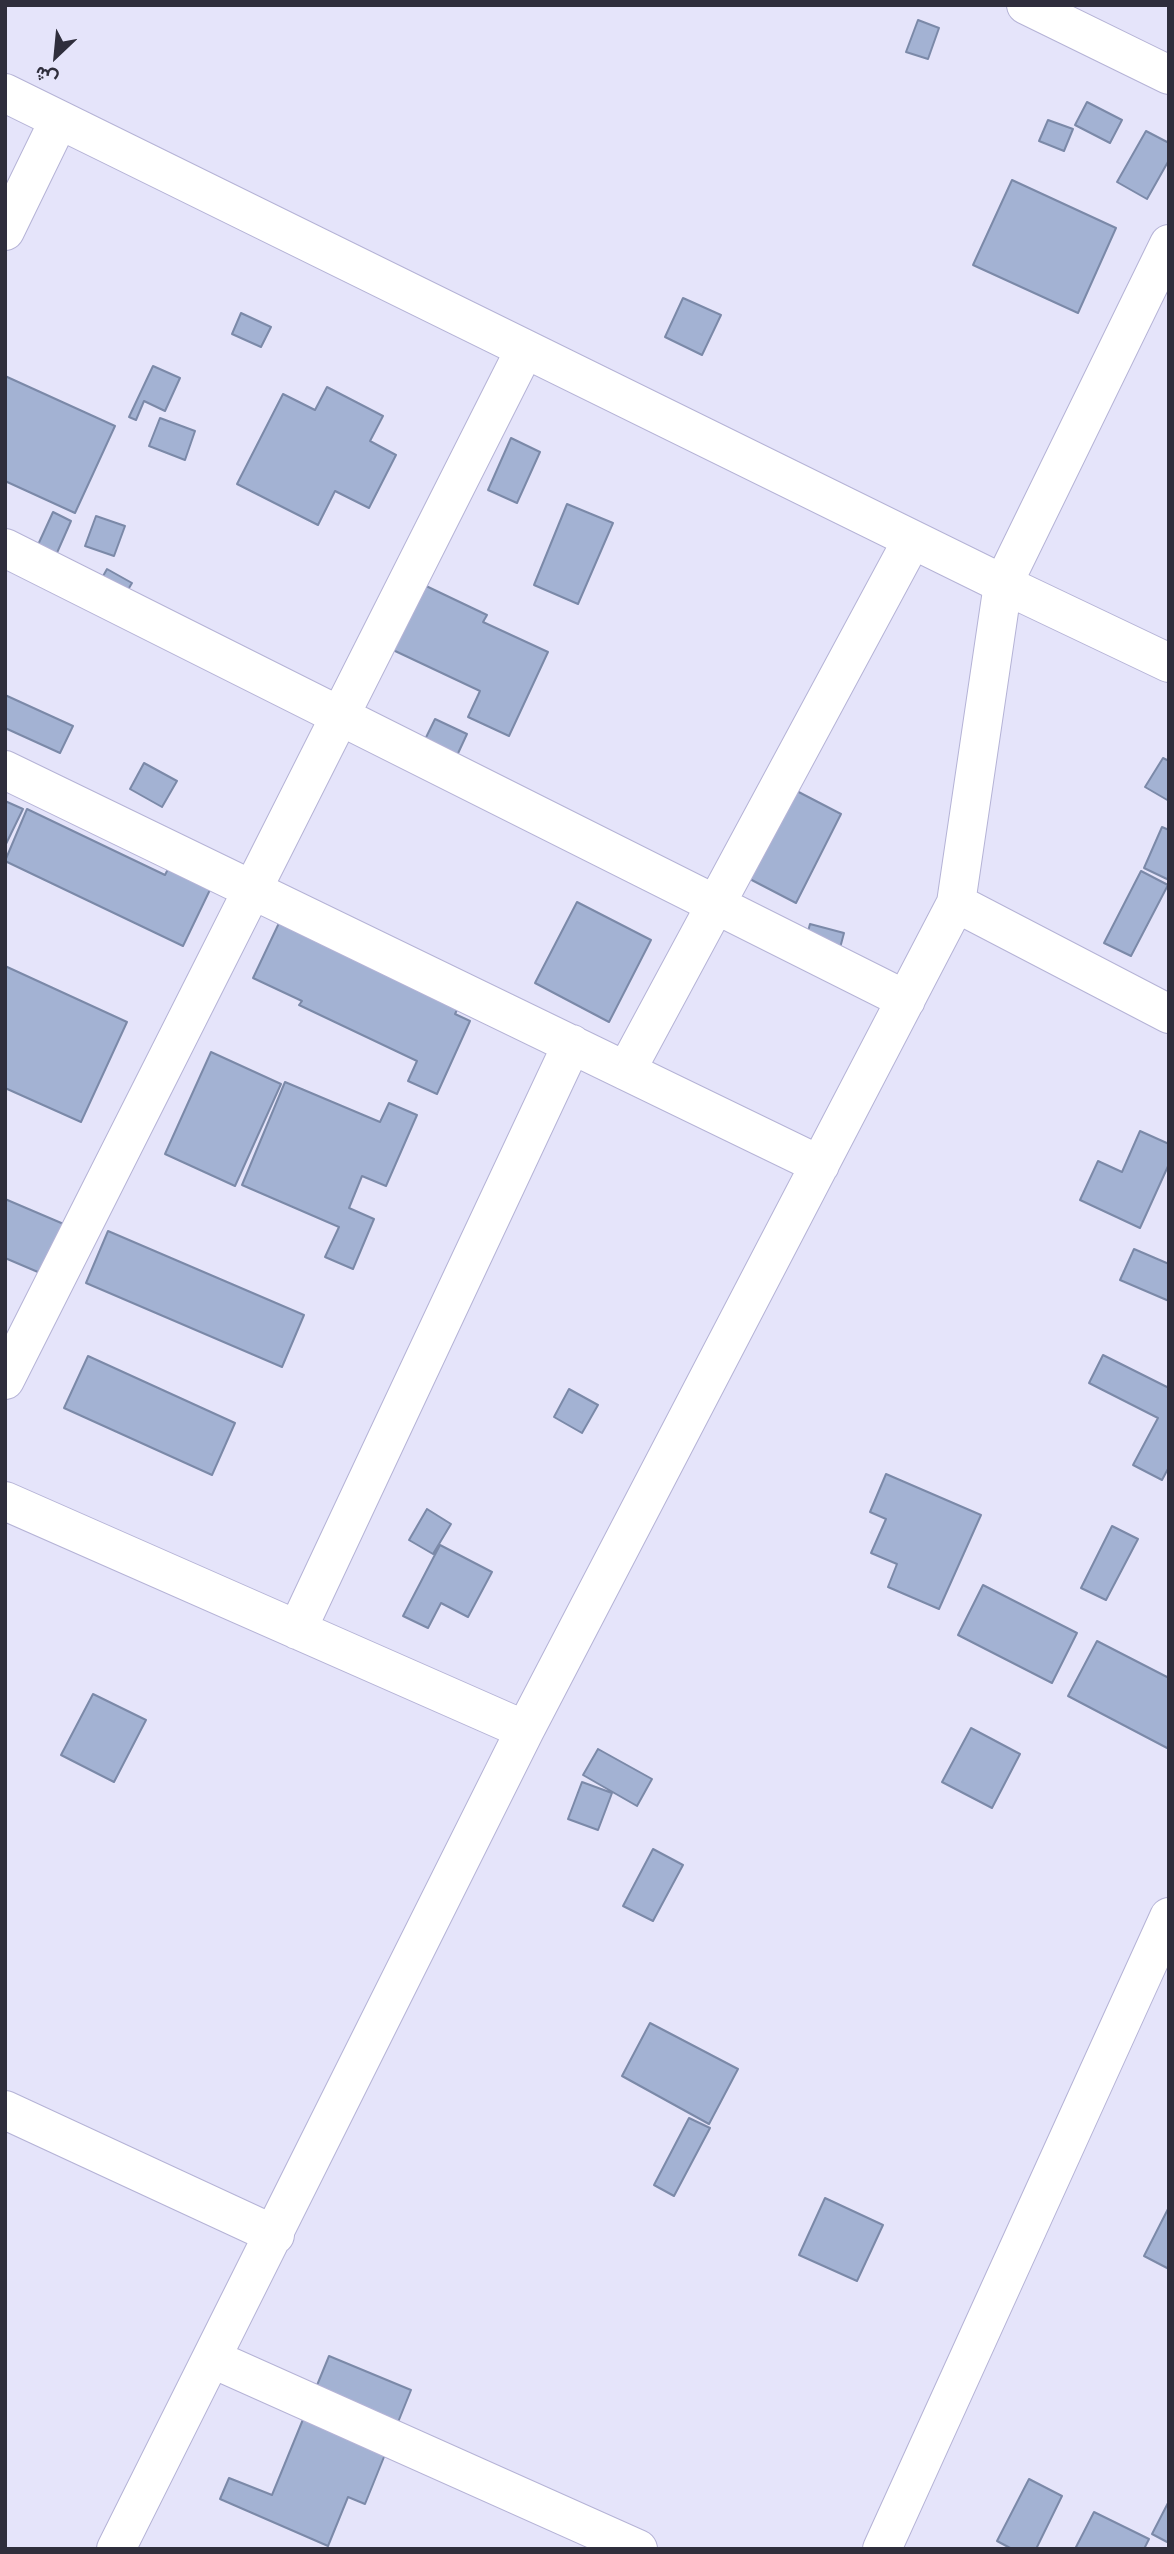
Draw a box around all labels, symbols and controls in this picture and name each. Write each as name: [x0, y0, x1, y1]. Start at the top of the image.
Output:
north arrow: [21, 21, 91, 91]
text: ش: [30, 58, 63, 92]

